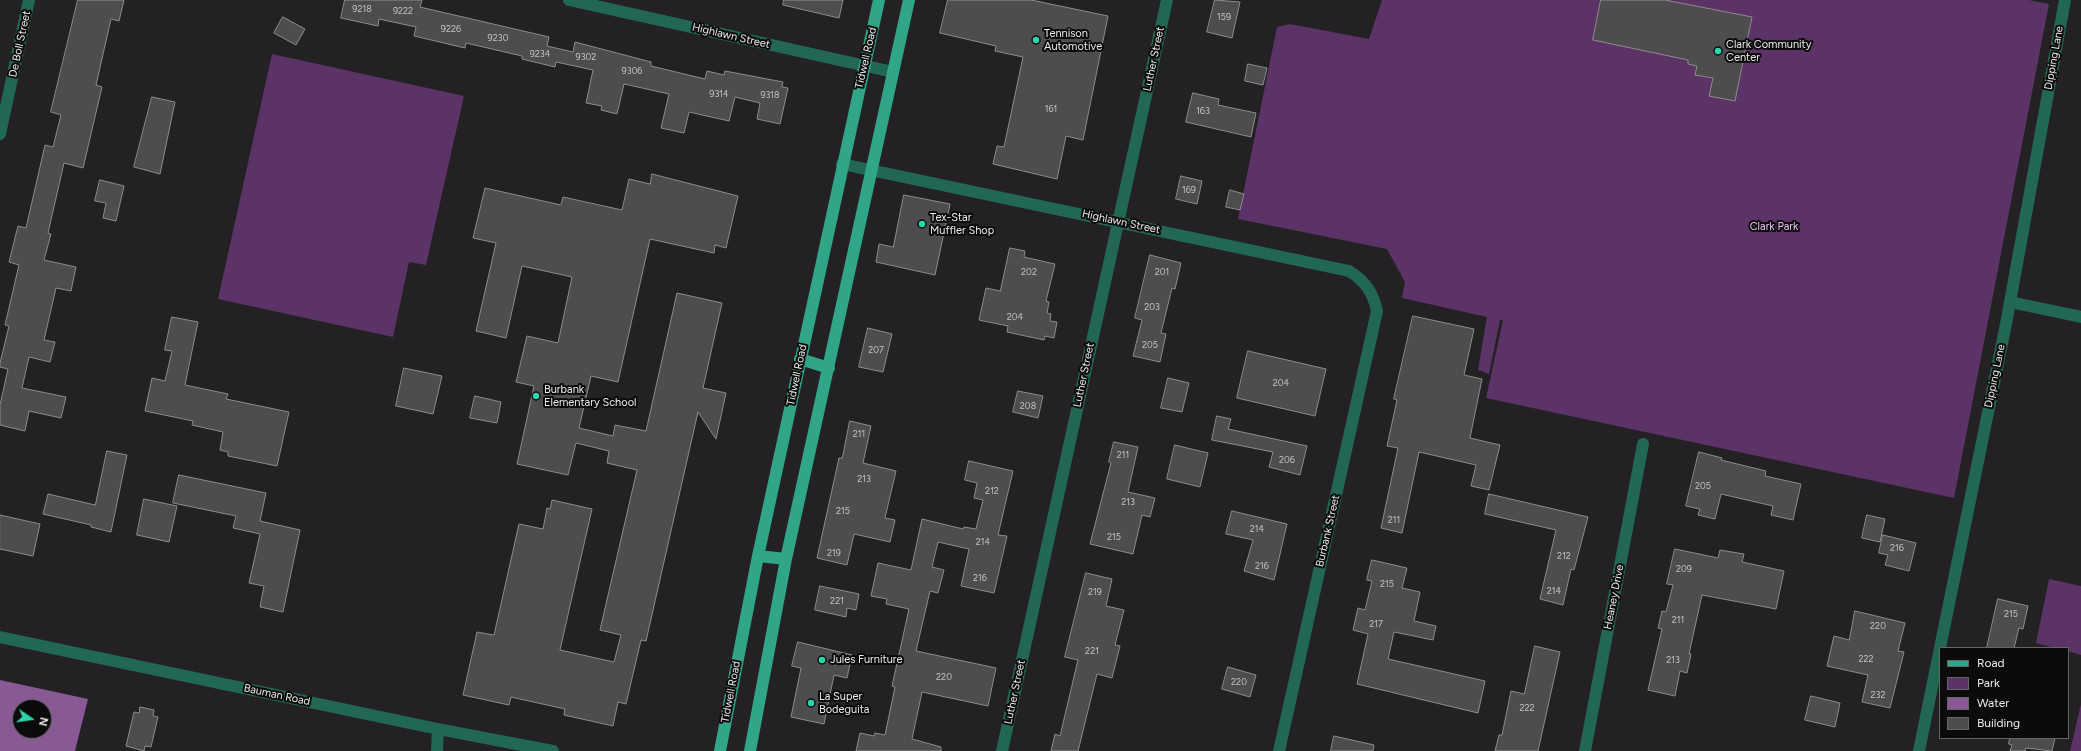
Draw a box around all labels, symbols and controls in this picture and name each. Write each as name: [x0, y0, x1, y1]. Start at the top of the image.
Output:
house number: 9218: [352, 4, 372, 14]
house number: 9222: [393, 6, 413, 16]
street label: De Boll Street: [7, 9, 33, 79]
house number: 159: [1217, 12, 1231, 22]
street label: Highlawn Street: [691, 21, 771, 51]
house number: 9226: [441, 24, 461, 34]
street label: Dipping Lane: [2042, 25, 2066, 91]
street label: Tidwell Road: [853, 26, 879, 90]
street label: Luther Street: [1141, 26, 1167, 92]
place label: Tennison Automotive: [1044, 27, 1102, 53]
house number: 9230: [488, 33, 508, 43]
marker: Tennison Automotive: [1031, 35, 1041, 45]
place label: Clark Community Center: [1726, 38, 1812, 64]
marker: Clark Community Center: [1713, 46, 1723, 56]
house number: 9234: [530, 49, 550, 59]
house number: 9302: [576, 52, 596, 62]
house number: 9306: [622, 66, 642, 76]
house number: 9314: [709, 89, 729, 99]
house number: 9318: [760, 90, 780, 100]
house number: 161: [1045, 104, 1057, 114]
house number: 163: [1196, 106, 1210, 116]
house number: 169: [1182, 185, 1196, 195]
street label: Highlawn Street: [1081, 207, 1161, 237]
place label: Tex-Star Muffler Shop: [930, 211, 994, 237]
marker: Tex-Star Muffler Shop: [917, 219, 927, 229]
park label: Clark Park: [1750, 220, 1798, 234]
house number: 202: [1021, 267, 1037, 277]
house number: 201: [1155, 267, 1169, 277]
house number: 203: [1144, 302, 1160, 312]
house number: 204: [1007, 312, 1023, 322]
house number: 205: [1142, 340, 1158, 350]
street label: Luther Street: [1071, 342, 1097, 408]
street label: Tidwell Road: [784, 343, 810, 407]
street label: Dipping Lane: [1982, 343, 2008, 409]
house number: 207: [868, 345, 884, 355]
house number: 204: [1273, 378, 1289, 388]
place label: Burbank Elementary School: [544, 383, 636, 409]
marker: Burbank Elementary School: [531, 391, 541, 401]
house number: 208: [1020, 401, 1036, 411]
house number: 211: [853, 429, 865, 439]
house number: 211: [1117, 450, 1129, 460]
house number: 206: [1279, 455, 1295, 465]
house number: 213: [857, 474, 871, 484]
house number: 205: [1695, 481, 1711, 491]
house number: 212: [985, 486, 999, 496]
street label: Burbank Street: [1313, 494, 1343, 568]
house number: 213: [1121, 497, 1135, 507]
house number: 215: [836, 506, 850, 516]
house number: 211: [1388, 515, 1400, 525]
house number: 214: [1250, 524, 1264, 534]
house number: 215: [1107, 532, 1121, 542]
house number: 214: [976, 537, 990, 547]
house number: 216: [1890, 543, 1904, 553]
house number: 219: [827, 548, 841, 558]
house number: 212: [1557, 551, 1571, 561]
house number: 216: [1255, 561, 1269, 571]
street label: Heaney Drive: [1601, 563, 1627, 631]
house number: 209: [1676, 564, 1692, 574]
house number: 216: [973, 573, 987, 583]
house number: 215: [1380, 579, 1394, 589]
house number: 214: [1547, 586, 1561, 596]
house number: 219: [1088, 587, 1102, 597]
house number: 221: [830, 596, 844, 606]
house number: 215: [2004, 609, 2018, 619]
house number: 211: [1672, 615, 1684, 625]
house number: 217: [1369, 619, 1383, 629]
house number: 220: [1870, 621, 1886, 631]
house number: 221: [1085, 646, 1099, 656]
legend: [1939, 647, 2069, 739]
place label: Jules Furniture: [830, 653, 903, 667]
house number: 222: [1858, 654, 1874, 664]
marker: Jules Furniture: [817, 655, 827, 665]
house number: 213: [1666, 655, 1680, 665]
text: Road: [1977, 656, 2005, 670]
street label: Luther Street: [1002, 659, 1028, 725]
street label: Tidwell Road: [719, 660, 743, 724]
house number: 220: [936, 672, 952, 682]
text: Park: [1977, 676, 2000, 690]
house number: 220: [1231, 677, 1247, 687]
street label: Bauman Road: [243, 682, 311, 708]
place label: La Super Bodeguita: [819, 690, 869, 716]
house number: 232: [1871, 690, 1885, 700]
text: Water: [1977, 696, 2009, 710]
marker: La Super Bodeguita: [806, 698, 816, 708]
north arrow: [12, 699, 52, 739]
house number: 222: [1519, 703, 1535, 713]
text: N: [36, 716, 50, 727]
text: Building: [1977, 716, 2020, 730]

